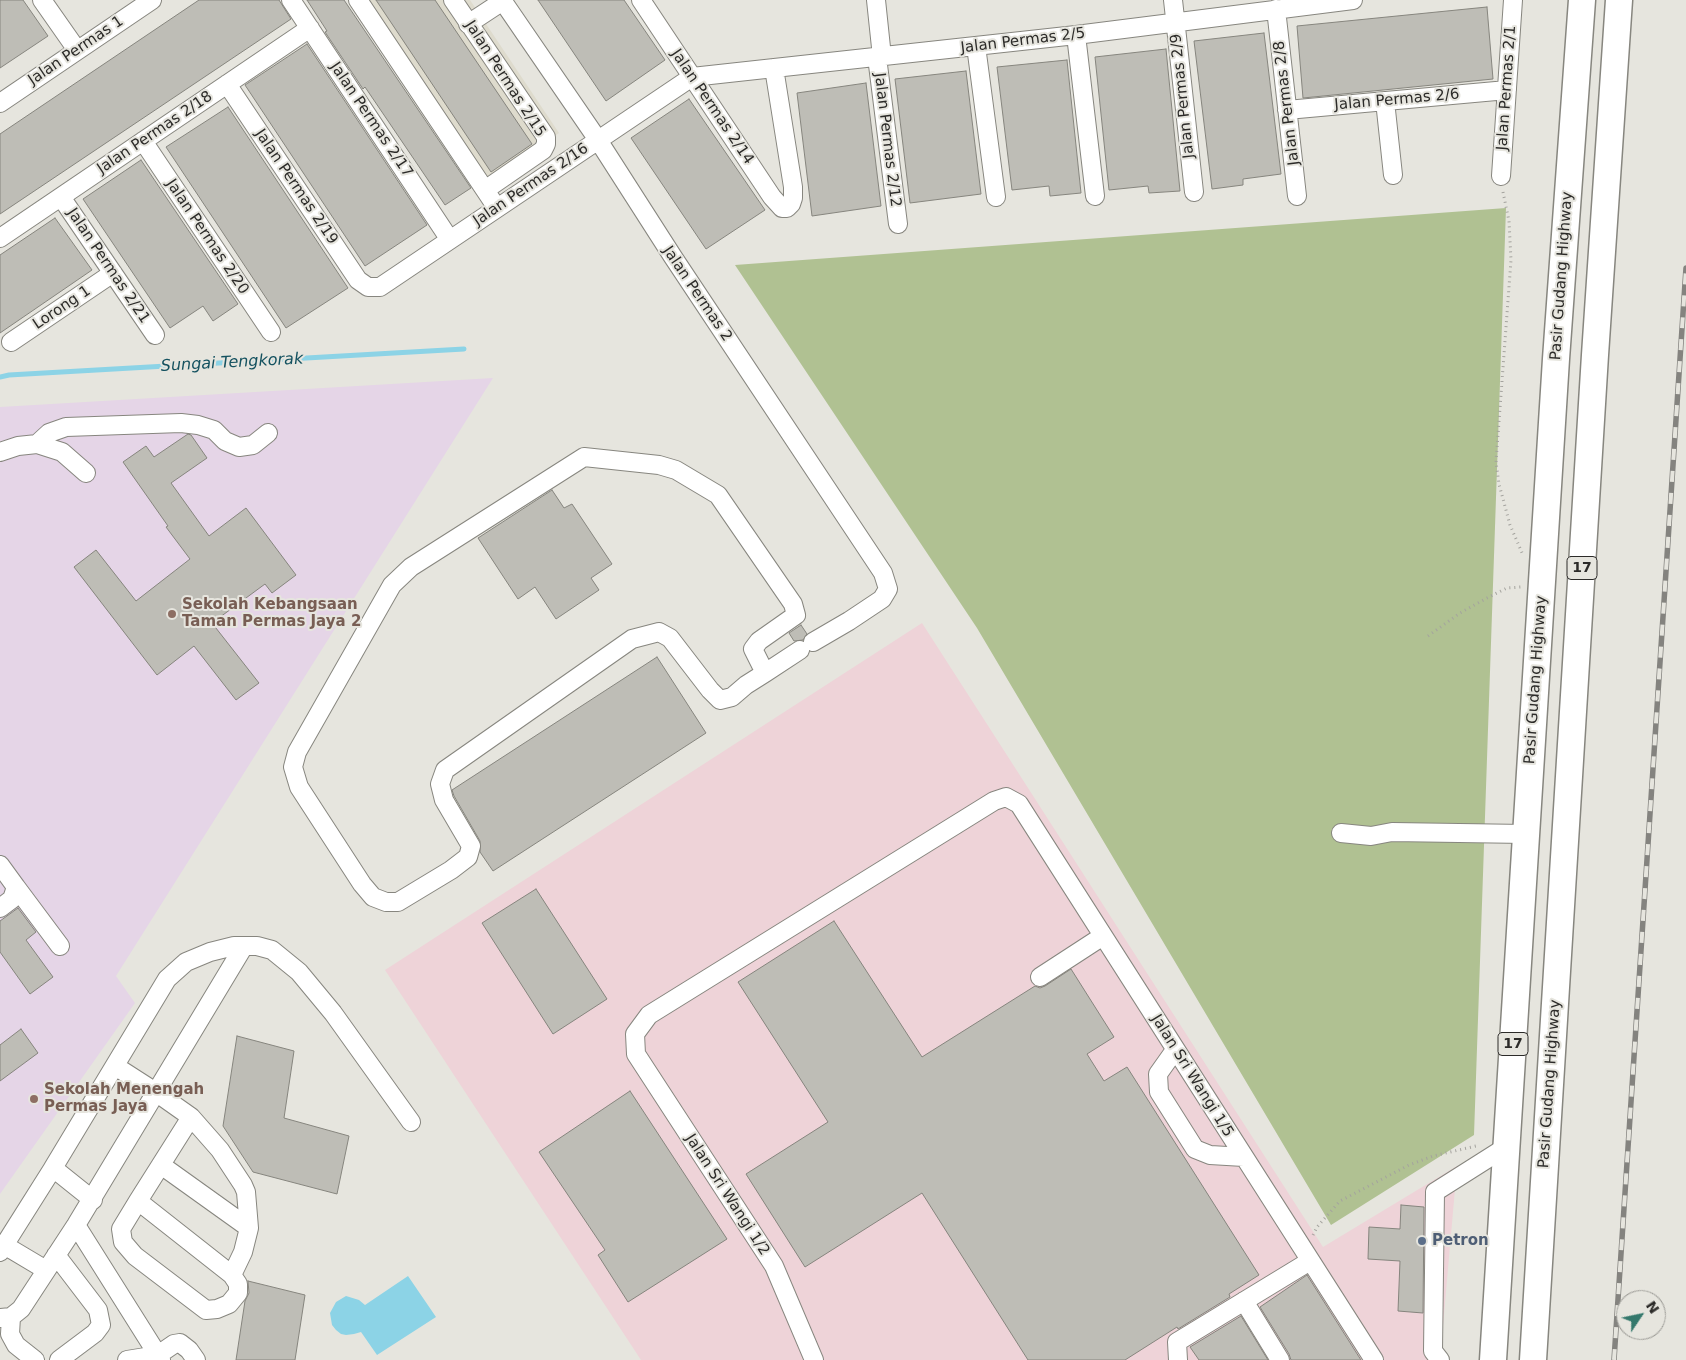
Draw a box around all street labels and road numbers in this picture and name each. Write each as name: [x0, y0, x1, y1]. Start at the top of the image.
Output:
street label: Jalan Permas 1: [25, 13, 127, 89]
street label: Jalan Permas 2/15: [461, 18, 549, 140]
street label: Jalan Permas 2/5: [960, 24, 1086, 58]
street label: Jalan Permas 2/1: [1494, 25, 1520, 151]
street label: Jalan Permas 2/9: [1167, 33, 1199, 159]
street label: Jalan Permas 2/8: [1270, 40, 1304, 166]
street label: Jalan Permas 2/14: [667, 46, 757, 168]
street label: Jalan Permas 2/17: [326, 59, 416, 181]
street label: Jalan Permas 2/12: [870, 72, 904, 208]
street label: Jalan Permas 2/6: [1334, 86, 1460, 114]
street label: Jalan Permas 2/18: [94, 88, 216, 178]
street label: Jalan Permas 2/19: [251, 126, 341, 248]
street label: Jalan Permas 2/16: [470, 140, 592, 230]
street label: Jalan Permas 2/20: [162, 176, 252, 298]
street label: Pasir Gudang Highway: [1547, 191, 1577, 361]
street label: Jalan Permas 2/21: [63, 205, 153, 327]
street label: Jalan Permas 2: [659, 243, 735, 345]
street label: Lorong 1: [30, 282, 94, 334]
road number: 17: [1567, 556, 1597, 580]
street label: Pasir Gudang Highway: [1521, 595, 1551, 765]
street label: Pasir Gudang Highway: [1535, 999, 1565, 1169]
street label: Jalan Sri Wangi 1/5: [1147, 1011, 1237, 1141]
road number: 17: [1498, 1032, 1528, 1056]
street label: Jalan Sri Wangi 1/2: [681, 1131, 773, 1259]

